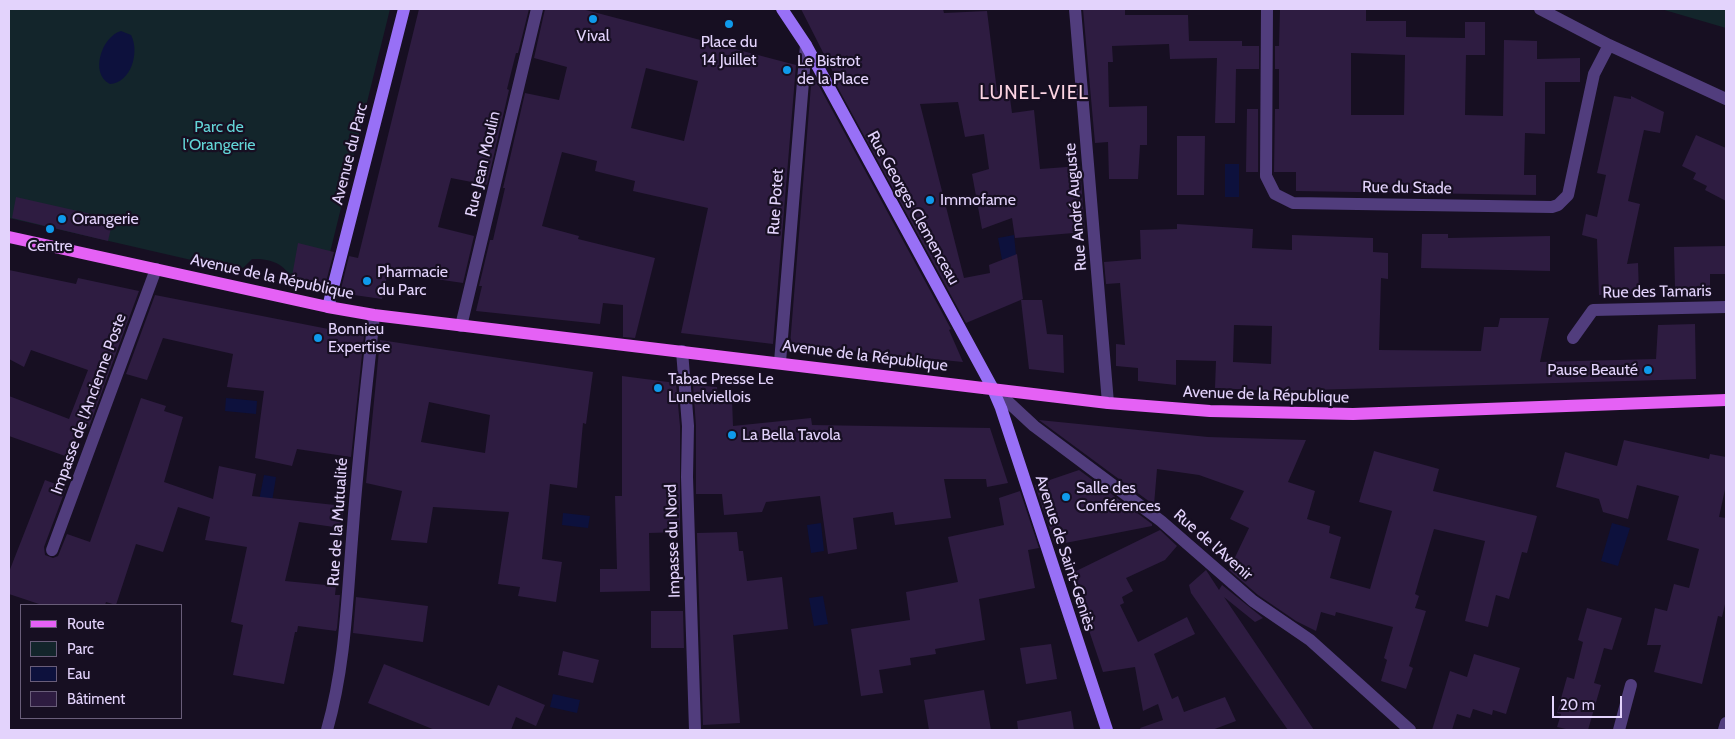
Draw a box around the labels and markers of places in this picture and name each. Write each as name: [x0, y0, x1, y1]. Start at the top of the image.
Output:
marker: Vival: [587, 13, 599, 25]
marker: Place du 14 Juillet: [723, 18, 735, 30]
place label: Vival: [576, 26, 610, 46]
place label: Place du 14 Juillet: [701, 32, 757, 70]
place label: Le Bistrot de la Place: [797, 51, 869, 89]
marker: Le Bistrot de la Place: [781, 64, 793, 76]
place label: Immofame: [940, 190, 1016, 210]
marker: Immofame: [924, 194, 936, 206]
place label: Orangerie: [72, 209, 139, 229]
marker: Orangerie: [56, 213, 68, 225]
marker: Centre: [44, 223, 56, 235]
place label: Centre: [27, 236, 73, 256]
place label: Pharmacie du Parc: [377, 262, 448, 300]
marker: Pharmacie du Parc: [361, 275, 373, 287]
place label: Bonnieu Expertise: [328, 319, 390, 357]
marker: Bonnieu Expertise: [312, 332, 324, 344]
place label: Pause Beauté: [1547, 360, 1638, 380]
marker: Pause Beauté: [1642, 364, 1654, 376]
place label: Tabac Presse Le Lunelviellois: [668, 369, 774, 407]
marker: Tabac Presse Le Lunelviellois: [652, 382, 664, 394]
place label: La Bella Tavola: [742, 425, 841, 445]
marker: La Bella Tavola: [726, 429, 738, 441]
place label: Salle des Conférences: [1076, 478, 1161, 516]
marker: Salle des Conférences: [1060, 491, 1072, 503]

